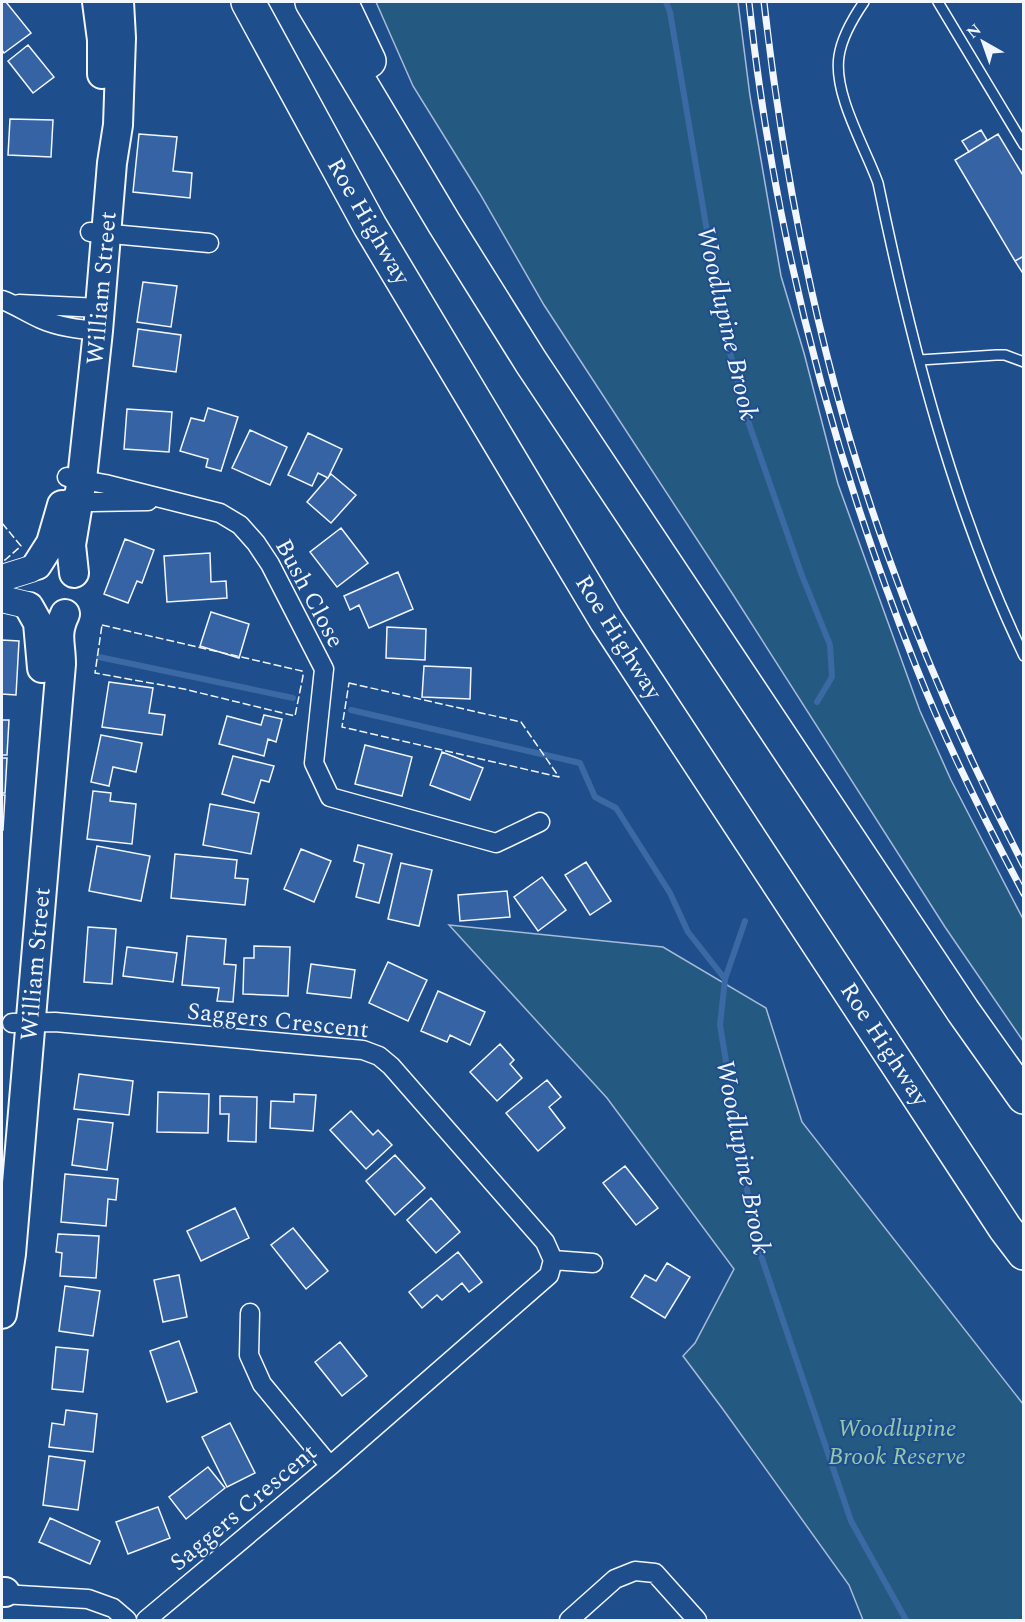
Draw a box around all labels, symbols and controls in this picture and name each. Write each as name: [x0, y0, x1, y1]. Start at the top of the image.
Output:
north arrow: [953, 12, 1013, 72]
text: N: [961, 18, 987, 45]
street label: Roe Highway: [317, 151, 420, 293]
street label: William Street: [77, 210, 127, 366]
water label: Woodlupine Brook: [685, 222, 769, 424]
street label: Bush Close: [265, 532, 353, 654]
street label: Roe Highway: [565, 568, 672, 708]
street label: William Street: [11, 886, 61, 1042]
street label: Roe Highway: [831, 975, 939, 1115]
street label: Saggers Crescent: [185, 994, 370, 1048]
water label: Woodlupine Brook: [705, 1056, 782, 1258]
park label: Woodlupine Brook Reserve: [828, 1411, 966, 1475]
street label: Saggers Crescent: [162, 1435, 325, 1580]

